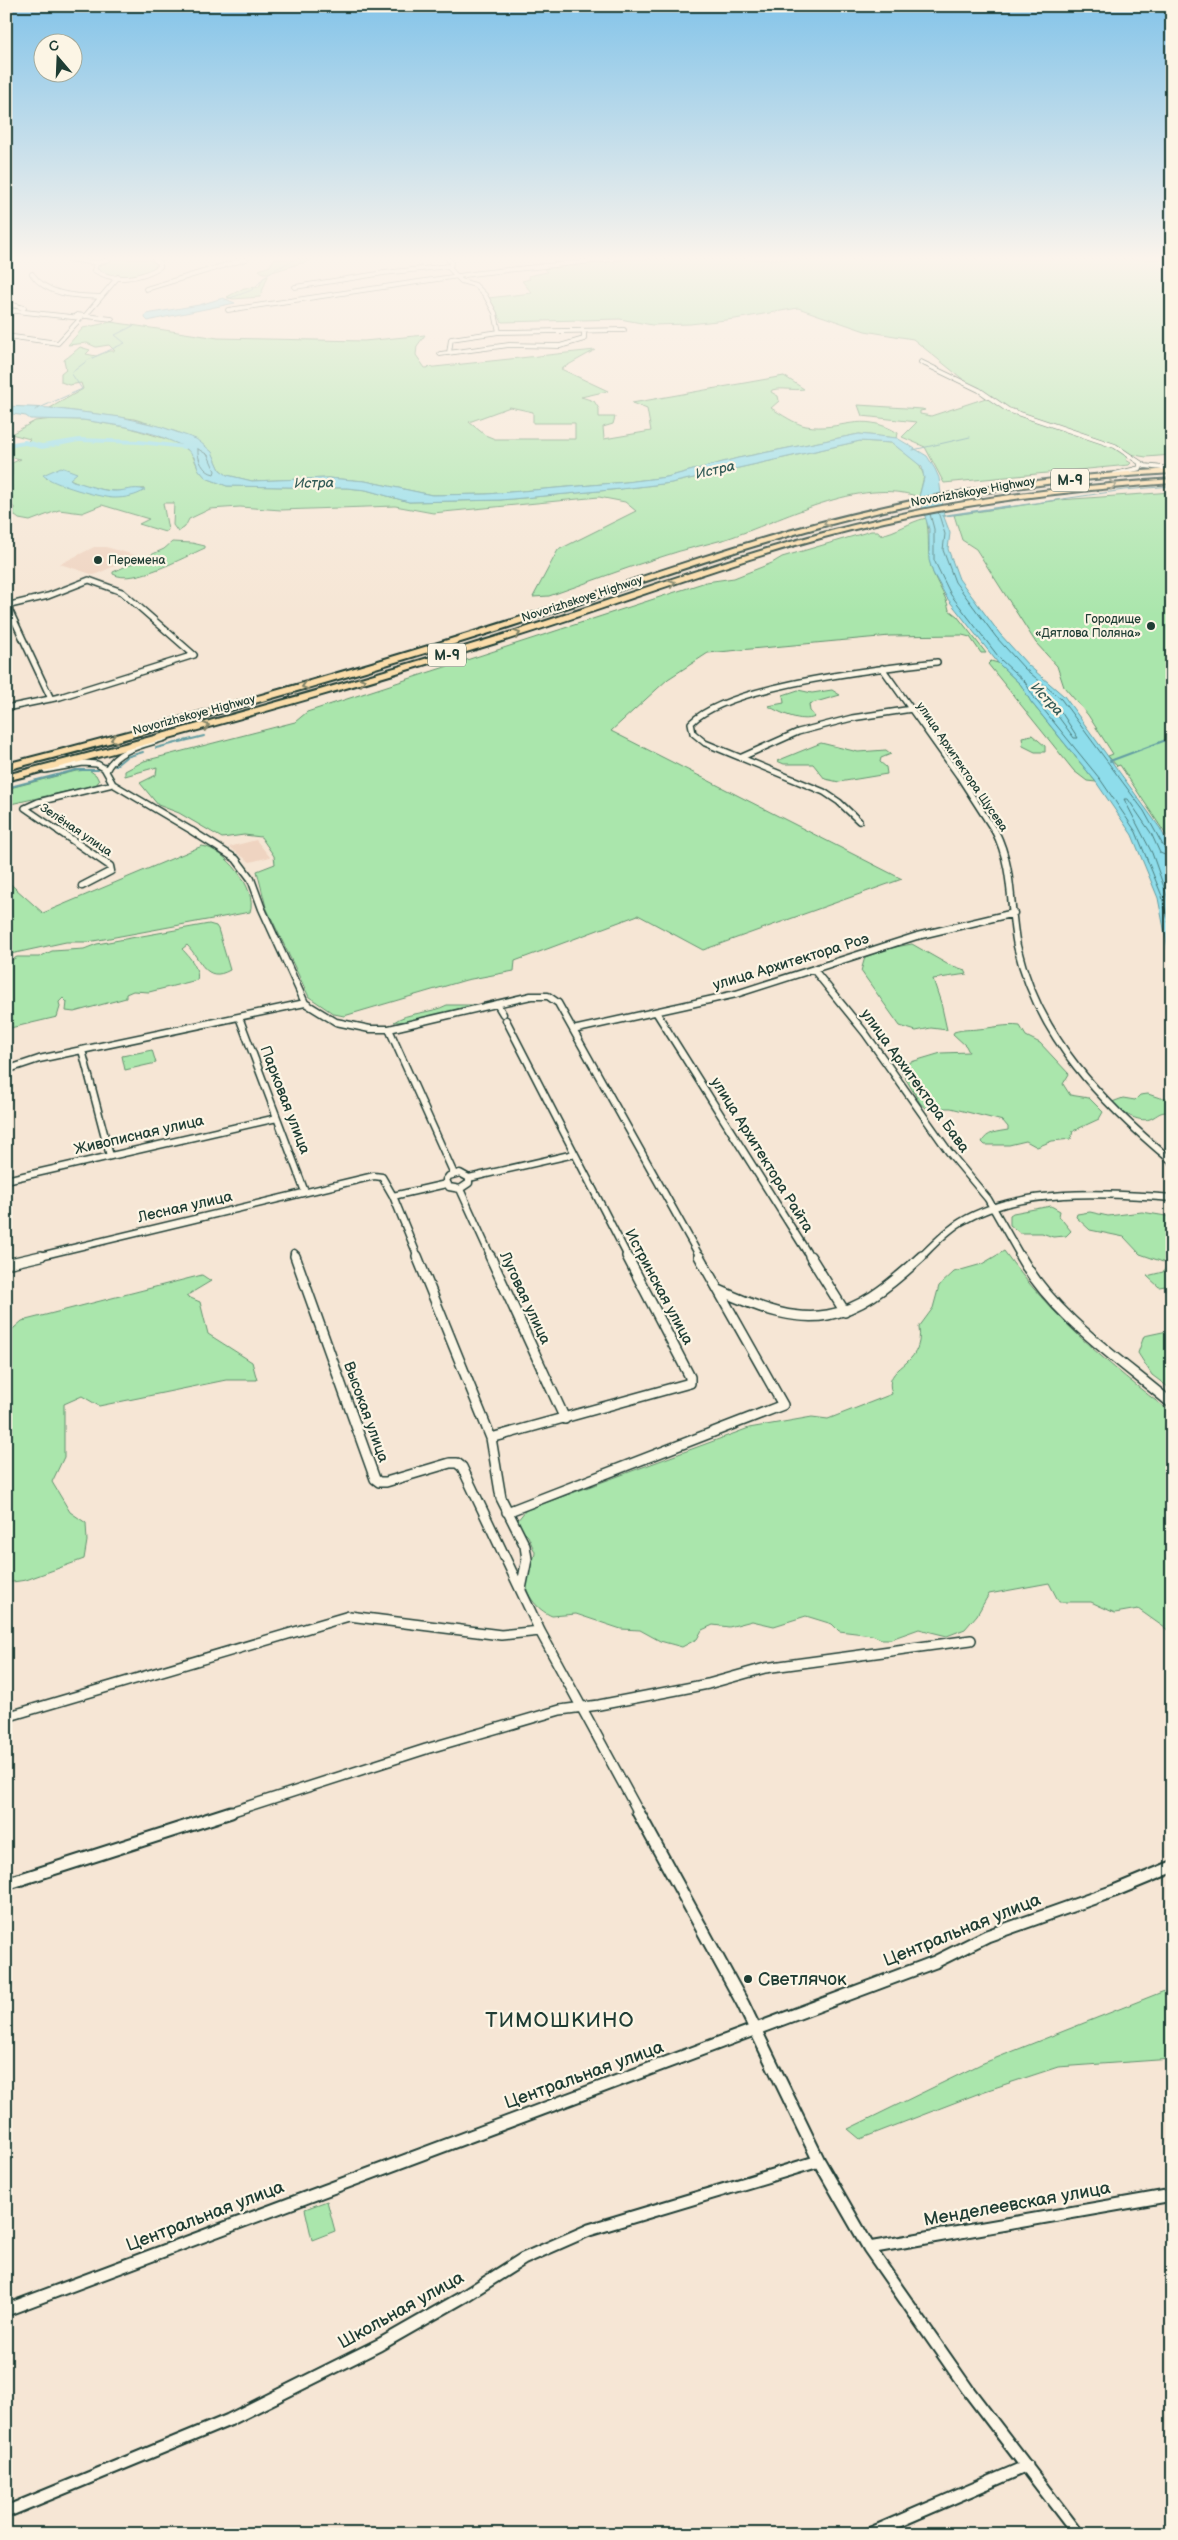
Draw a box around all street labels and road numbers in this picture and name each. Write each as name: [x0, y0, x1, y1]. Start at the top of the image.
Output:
road number: М-9: [1051, 468, 1089, 492]
street label: Novorizhskoye Highway: [910, 474, 1037, 510]
street label: Novorizhskoye Highway: [520, 572, 645, 626]
road number: М-9: [428, 644, 466, 666]
street label: Novorizhskoye Highway: [131, 691, 257, 739]
street label: улица Архитектора Щусева: [913, 699, 1011, 835]
street label: Зелёная улица: [37, 800, 115, 860]
street label: улица Архитектора Роэ: [711, 929, 872, 995]
street label: улица Архитектора Бава: [856, 1005, 974, 1157]
street label: Парковая улица: [256, 1043, 314, 1157]
street label: улица Архитектора Райта: [706, 1074, 818, 1236]
street label: Живописная улица: [72, 1111, 206, 1159]
street label: Лесная улица: [135, 1187, 234, 1227]
street label: Истринская улица: [620, 1226, 698, 1348]
street label: Луговая улица: [495, 1248, 555, 1348]
street label: Высокая улица: [339, 1359, 393, 1465]
street label: Центральная улица: [880, 1889, 1044, 1971]
street label: Центральная улица: [502, 2036, 667, 2114]
street label: Центральная улица: [123, 2176, 287, 2256]
street label: Менделеевская улица: [922, 2177, 1112, 2231]
street label: Школьная улица: [334, 2267, 468, 2353]

